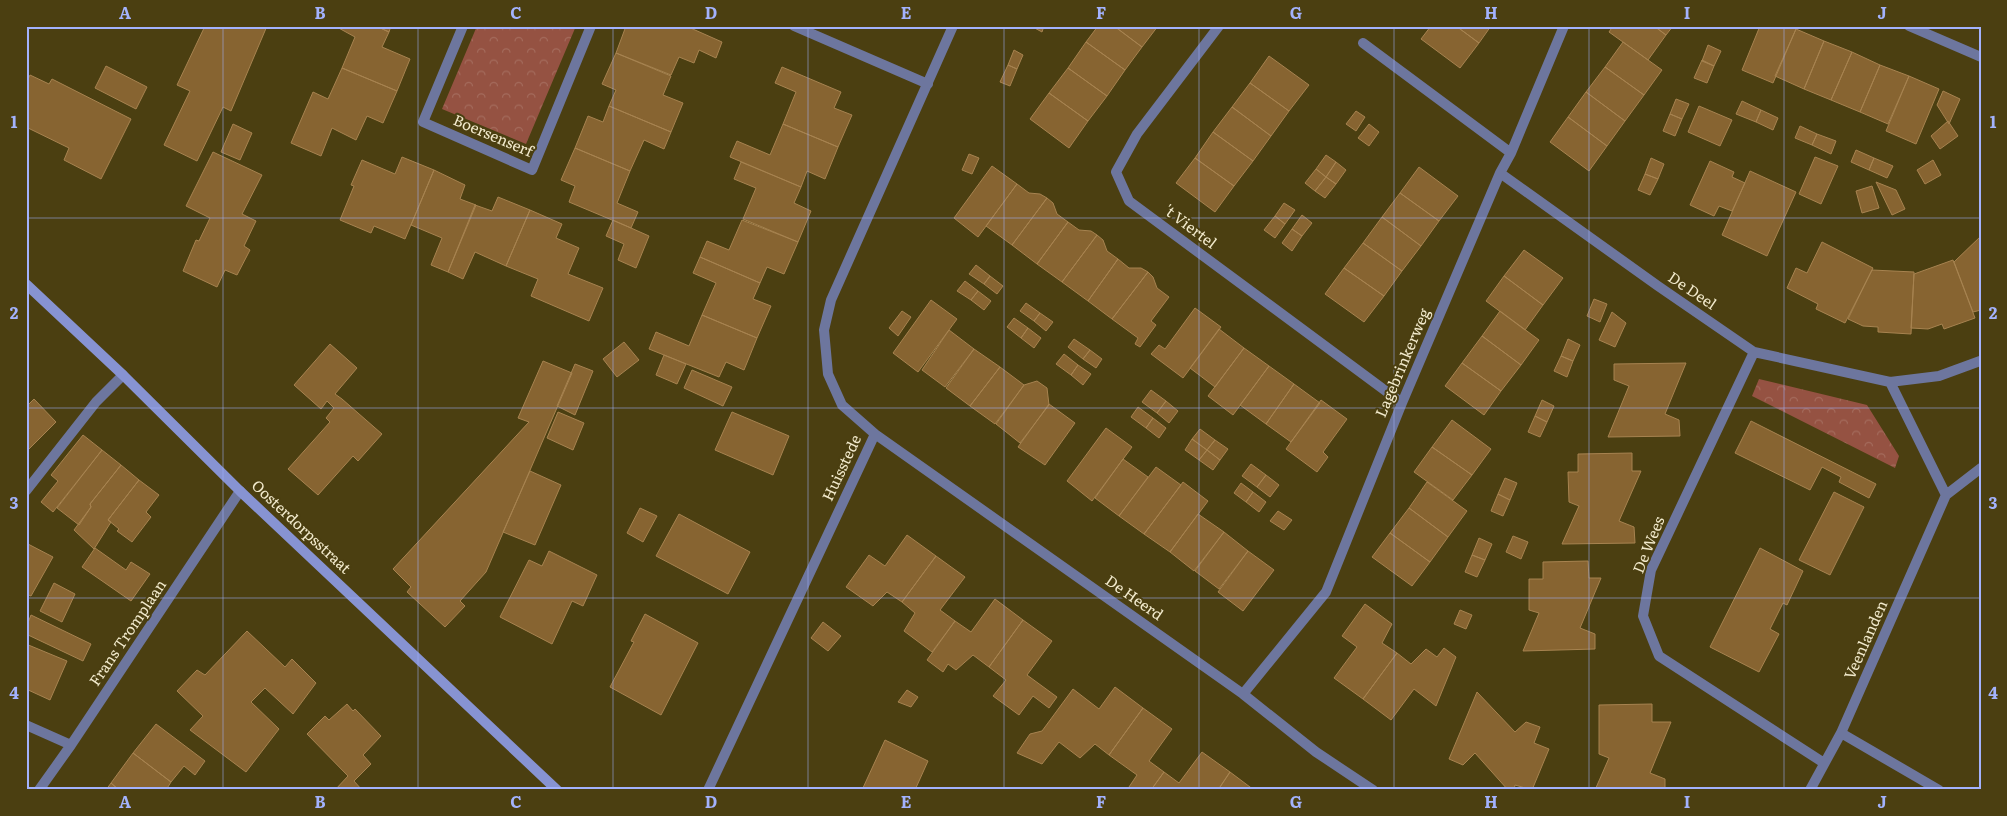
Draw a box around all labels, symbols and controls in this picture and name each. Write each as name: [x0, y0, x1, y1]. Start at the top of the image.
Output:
text: A: [119, 0, 131, 24]
text: B: [314, 0, 326, 24]
text: C: [510, 0, 522, 24]
text: D: [705, 0, 717, 24]
text: E: [901, 0, 912, 24]
text: F: [1096, 0, 1106, 24]
text: G: [1290, 0, 1302, 24]
text: H: [1484, 0, 1498, 24]
text: I: [1684, 0, 1690, 24]
text: J: [1877, 0, 1887, 24]
street label: Boersenserf: [450, 107, 538, 162]
text: 1: [11, 109, 18, 133]
text: 1: [1990, 109, 1997, 133]
street label: 't Viertel: [1160, 198, 1222, 253]
street label: De Deel: [1664, 265, 1722, 314]
text: 2: [10, 300, 19, 324]
text: 2: [1989, 300, 1998, 324]
street label: Lagebrinkerweg: [1368, 304, 1435, 421]
street label: Huisstede: [815, 430, 866, 504]
street label: Oosterdorpsstraat: [247, 474, 357, 578]
text: 3: [10, 490, 19, 514]
text: 3: [1989, 490, 1998, 514]
street label: De Wees: [1626, 512, 1669, 576]
street label: De Heerd: [1101, 568, 1169, 625]
street label: Frans Tromplaan: [82, 574, 171, 690]
street label: Veenlanden: [1837, 596, 1892, 683]
text: 4: [9, 680, 19, 704]
text: 4: [1988, 680, 1998, 704]
text: A: [119, 789, 131, 813]
text: B: [314, 789, 326, 813]
text: C: [510, 789, 522, 813]
text: D: [705, 789, 717, 813]
text: E: [901, 789, 912, 813]
text: F: [1096, 789, 1106, 813]
text: G: [1290, 789, 1302, 813]
text: H: [1484, 789, 1498, 813]
text: I: [1684, 789, 1690, 813]
text: J: [1877, 789, 1887, 813]

